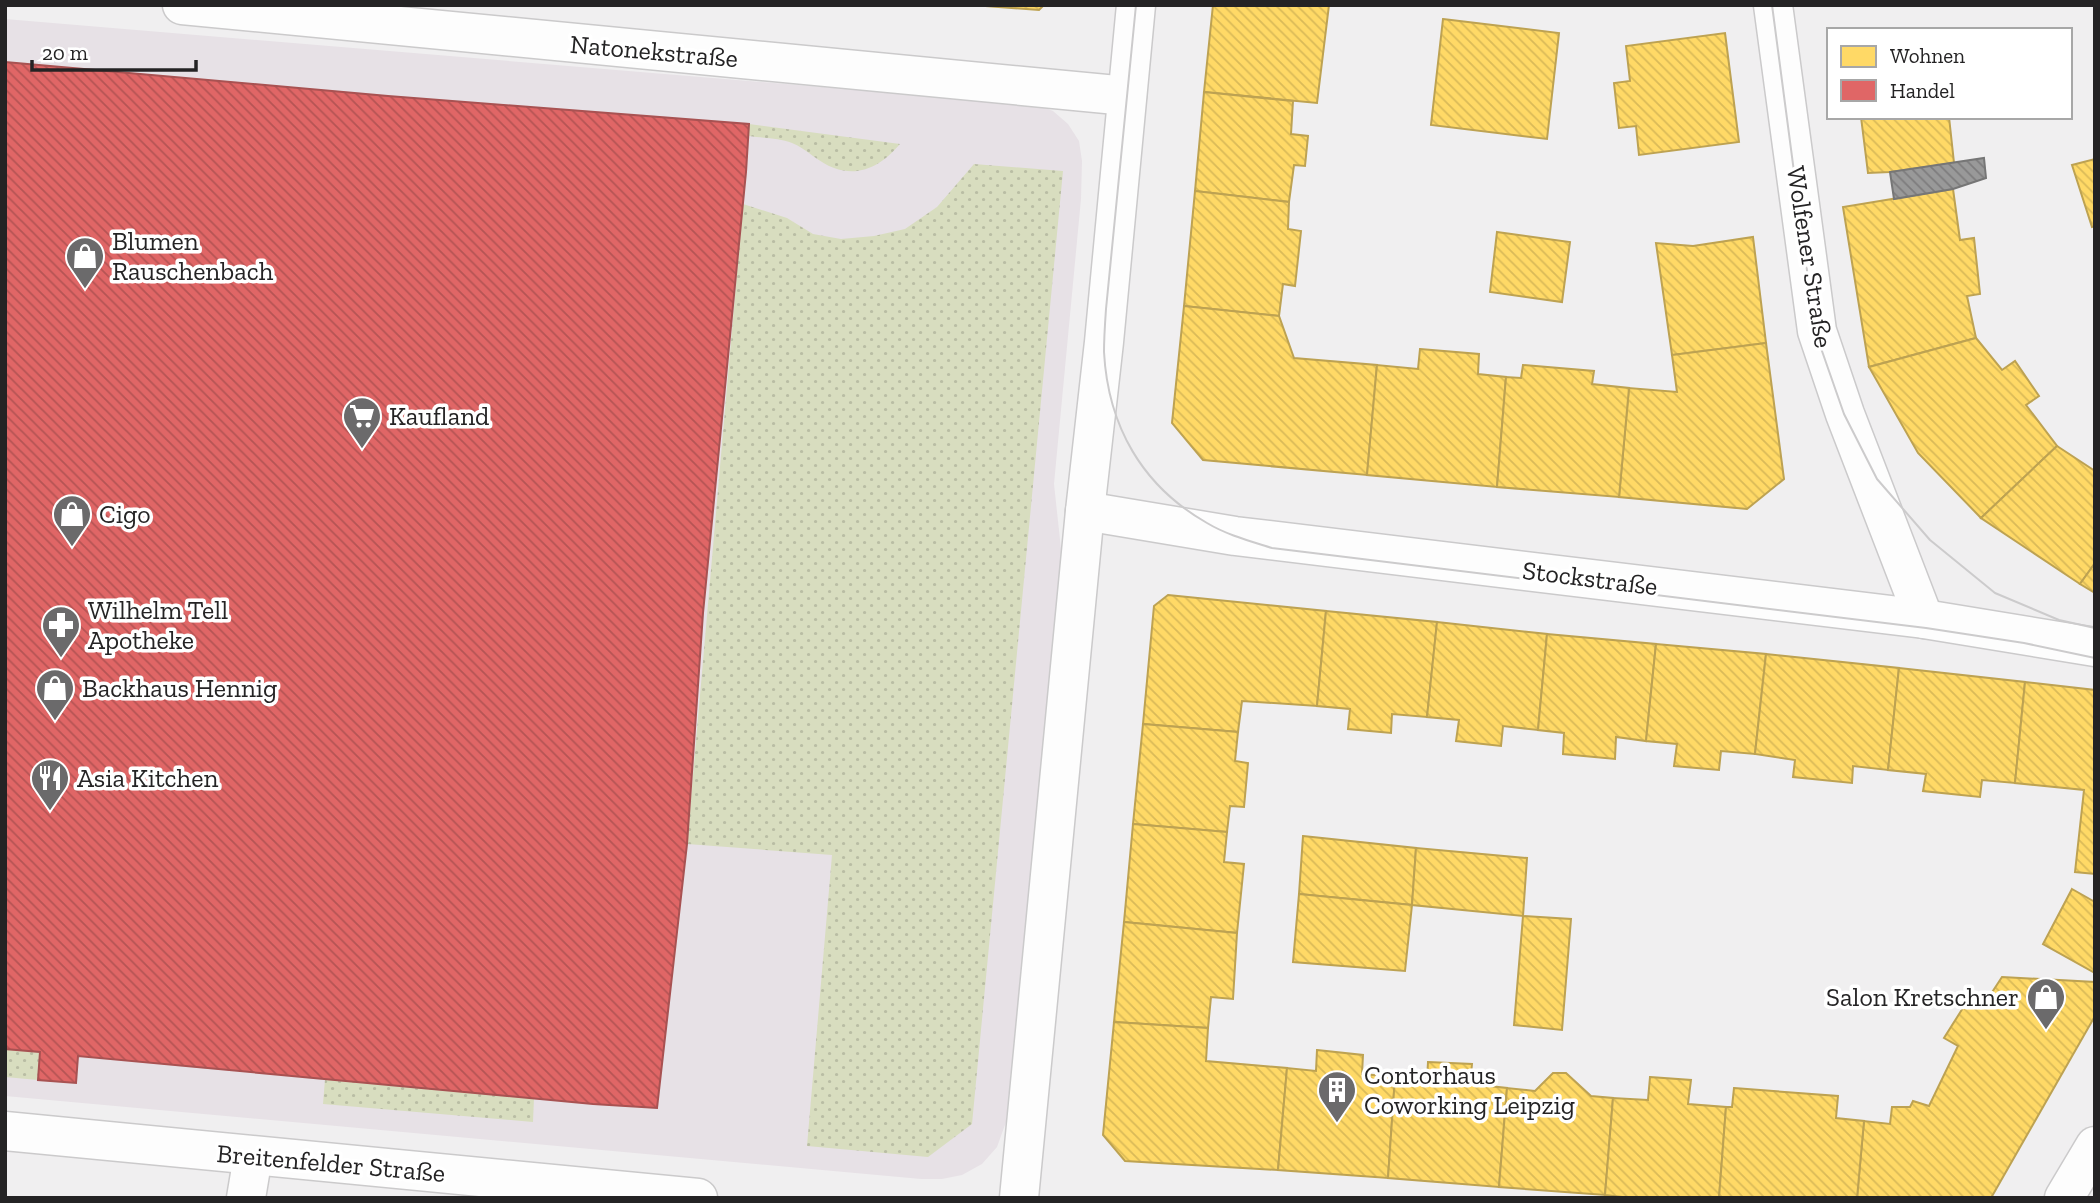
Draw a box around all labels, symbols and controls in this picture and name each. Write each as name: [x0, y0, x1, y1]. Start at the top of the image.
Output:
scale bar: [32, 28, 196, 72]
street label: Natonekstraße: [569, 28, 739, 74]
legend: [1827, 28, 2072, 119]
text: 20 m: [42, 40, 88, 65]
text: Wohnen: [1890, 43, 1965, 68]
text: Handel: [1890, 78, 1955, 103]
street label: Wolfener Straße: [1780, 164, 1840, 350]
place label: Blumen Rauschenbach: [112, 225, 274, 287]
shop icon: Blumen Rauschenbach: [64, 235, 106, 290]
supermarket icon: Kaufland: [341, 395, 383, 450]
place label: Kaufland: [389, 400, 489, 432]
shop icon: Cigo: [51, 493, 93, 548]
place label: Cigo: [99, 498, 151, 530]
street label: Stockstraße: [1521, 554, 1659, 602]
place label: Wilhelm Tell Apotheke: [88, 594, 228, 656]
pharmacy icon: Wilhelm Tell Apotheke: [40, 604, 82, 659]
shop icon: Backhaus Hennig: [34, 667, 76, 722]
place label: Backhaus Hennig: [82, 672, 277, 704]
restaurant icon: Asia Kitchen: [29, 757, 71, 812]
place label: Asia Kitchen: [77, 762, 218, 794]
shop icon: Salon Kretschner: [2025, 976, 2067, 1031]
place label: Salon Kretschner: [1826, 981, 2019, 1013]
place label: Contorhaus Coworking Leipzig: [1364, 1059, 1575, 1121]
building icon: Contorhaus Coworking Leipzig: [1316, 1069, 1358, 1124]
street label: Breitenfelder Straße: [215, 1137, 447, 1189]

